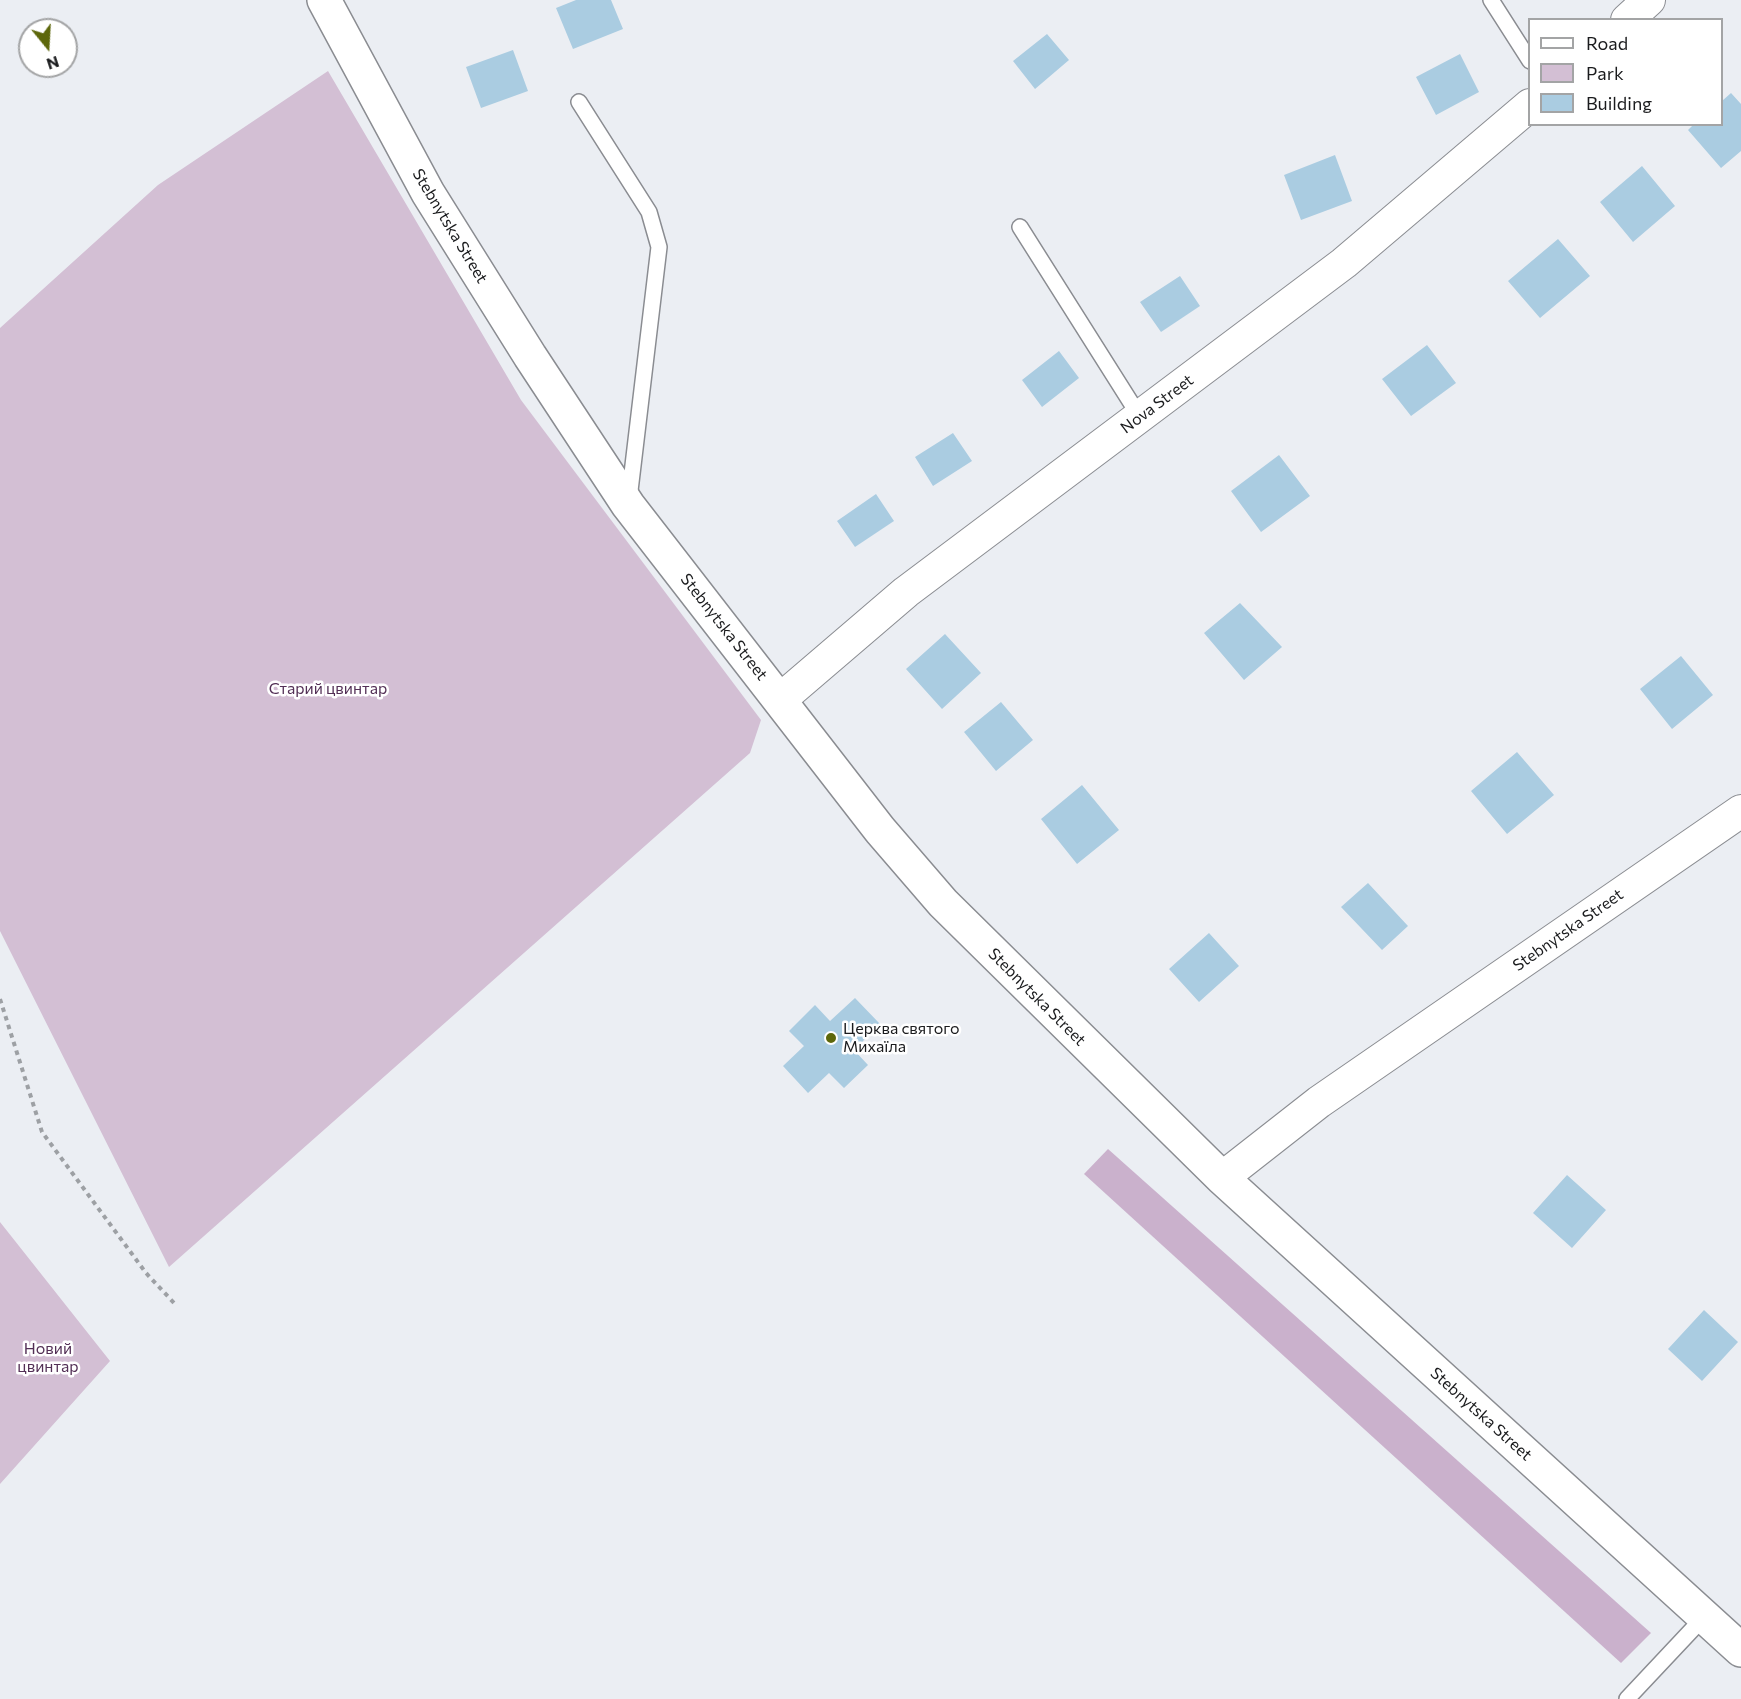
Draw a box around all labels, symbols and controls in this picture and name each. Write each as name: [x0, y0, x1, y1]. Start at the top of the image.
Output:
north arrow: [18, 18, 78, 78]
legend: [1528, 18, 1723, 126]
text: Road: [1586, 32, 1628, 54]
text: N: [44, 53, 62, 75]
text: Park: [1586, 62, 1624, 84]
text: Building: [1586, 92, 1652, 114]
street label: Stebnytska Street: [408, 165, 492, 287]
street label: Nova Street: [1117, 370, 1197, 438]
street label: Stebnytska Street: [676, 570, 772, 684]
park label: Старий цвинтар: [269, 679, 387, 699]
street label: Stebnytska Street: [1509, 885, 1627, 975]
street label: Stebnytska Street: [984, 944, 1090, 1050]
place label: Церква святого Михаїла: [843, 1019, 960, 1057]
marker: Церква святого Михаїла: [824, 1031, 838, 1045]
park label: Новий цвинтар: [17, 1339, 79, 1377]
street label: Stebnytska Street: [1426, 1363, 1536, 1465]

